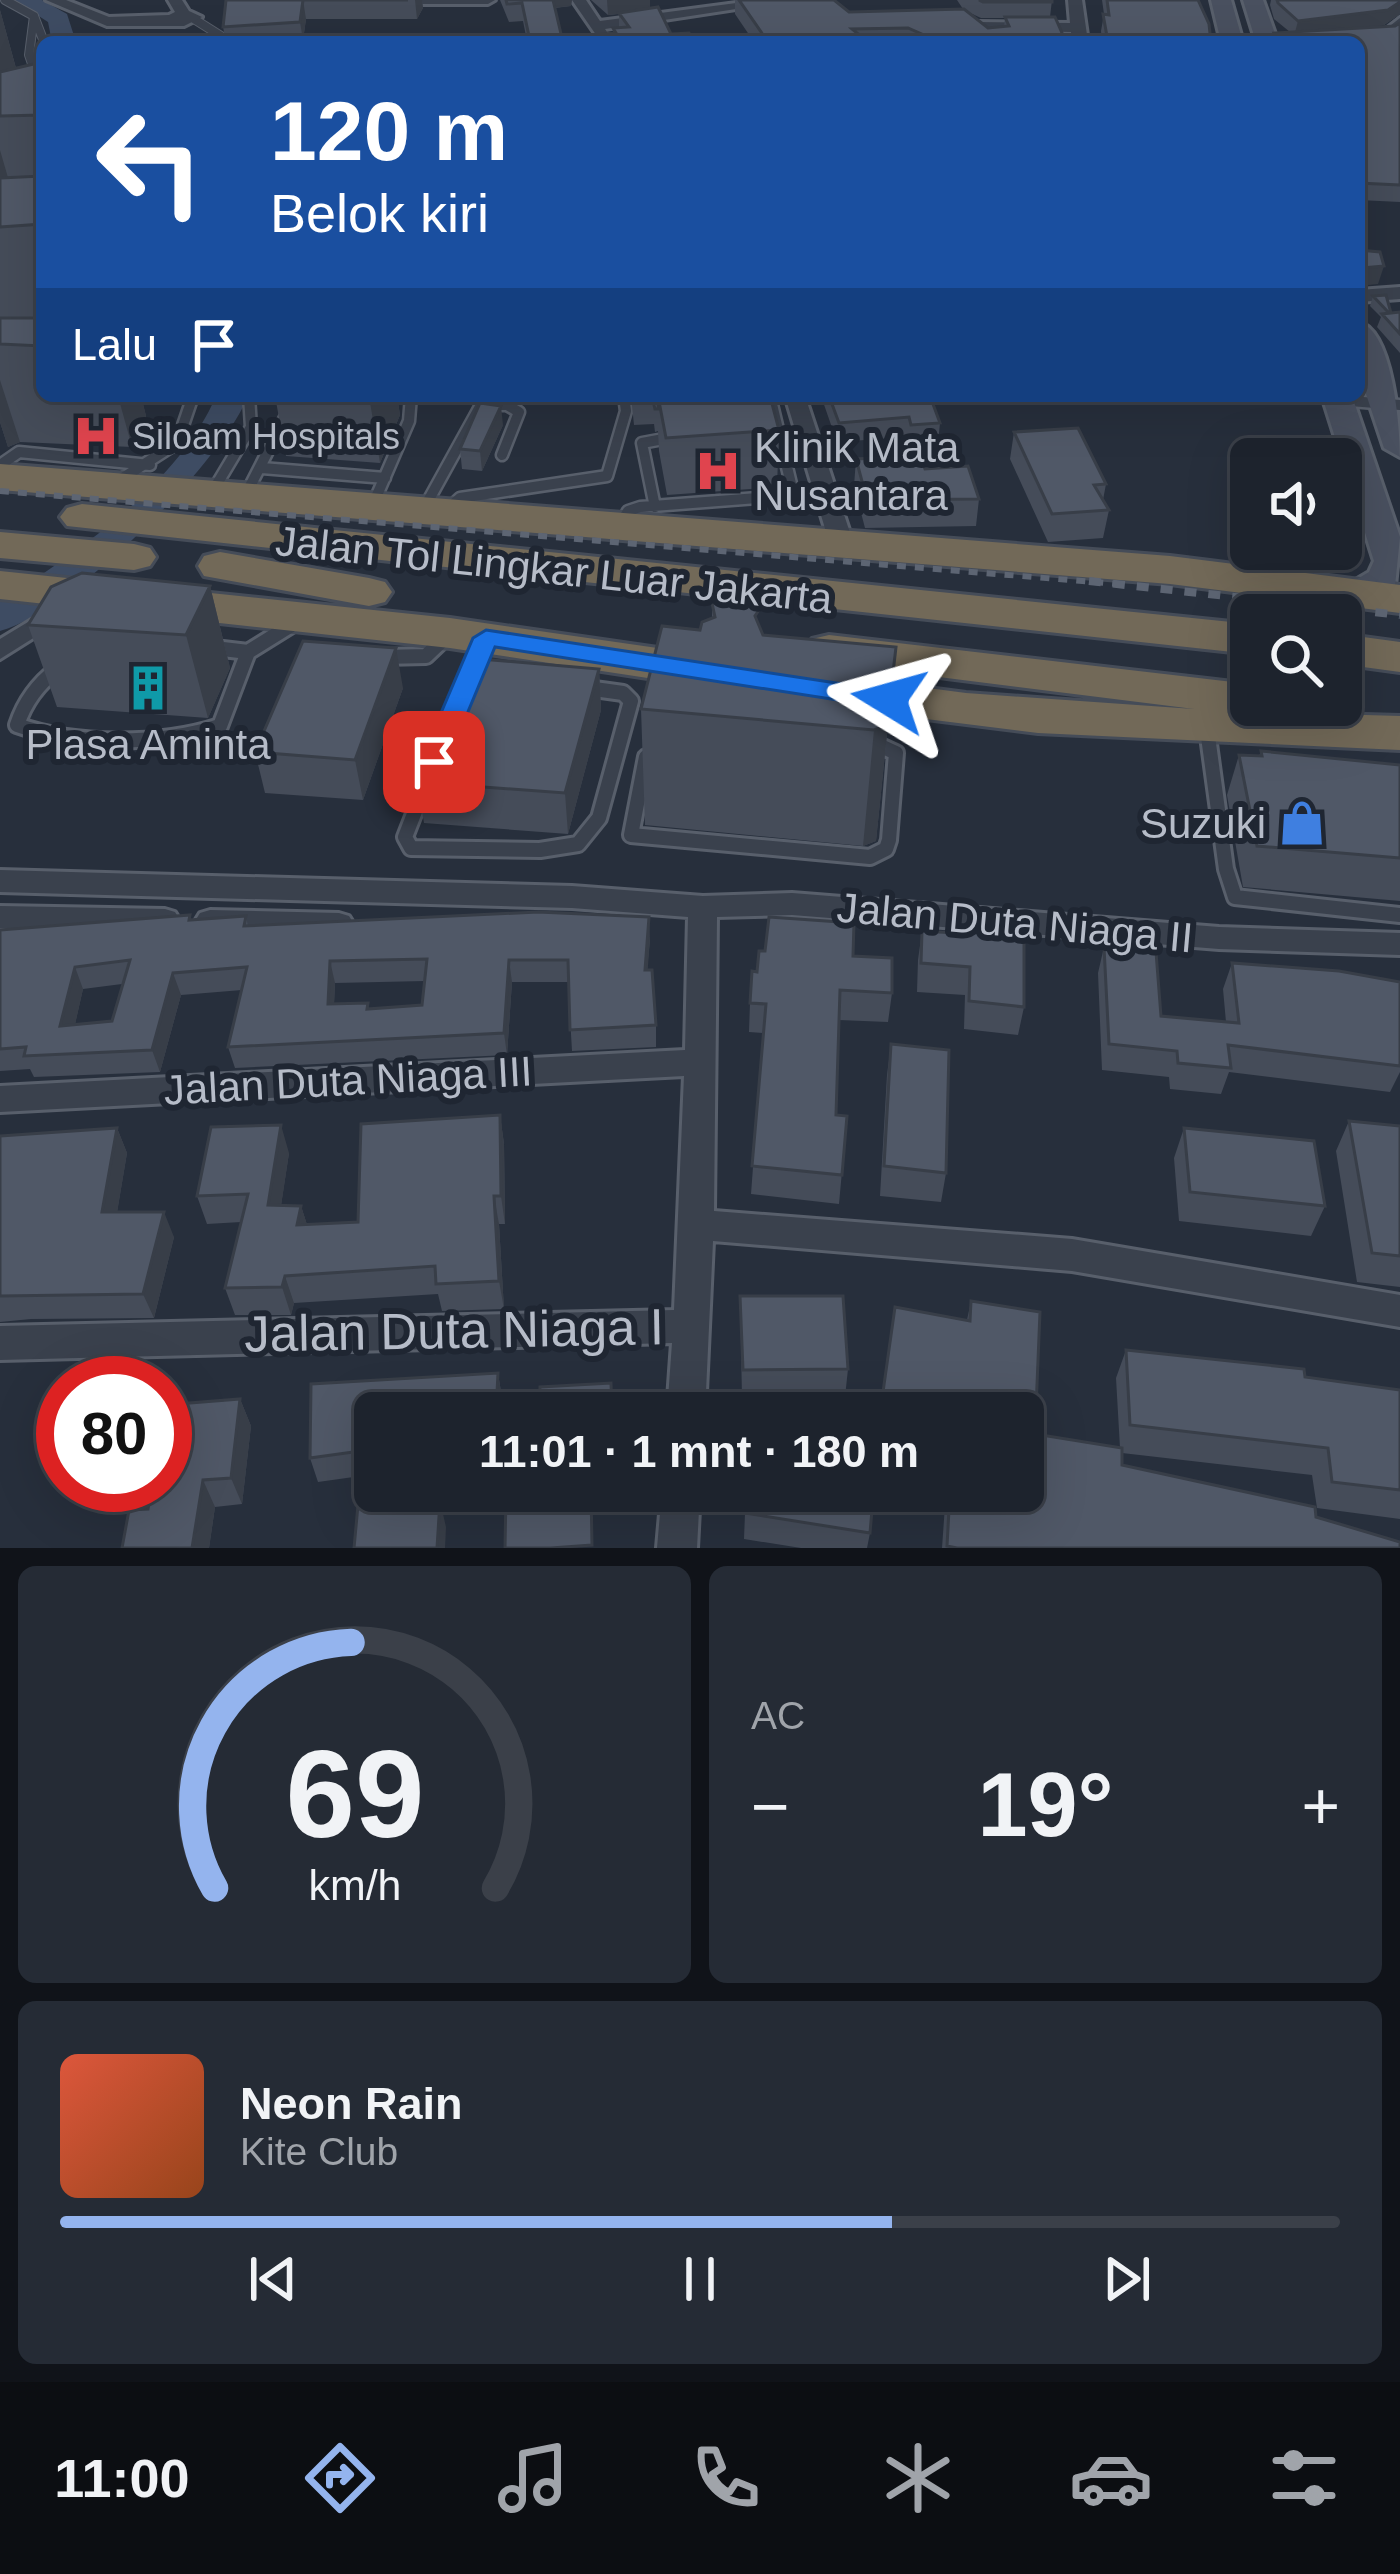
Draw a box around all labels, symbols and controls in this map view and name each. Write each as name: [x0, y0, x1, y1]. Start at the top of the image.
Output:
icon: left: [72, 84, 228, 240]
text: 120 m: [270, 84, 508, 178]
text: Belok kiri: [270, 183, 489, 243]
icon: arrive: [181, 312, 247, 378]
text: Lalu: [72, 319, 157, 370]
hospital icon: Siloam Hospitals: [71, 411, 121, 461]
place label: Siloam Hospitals: [132, 416, 400, 457]
place label: Klinik Mata Nusantara: [754, 424, 960, 519]
map controls: [1230, 438, 1362, 726]
button: sound: [1230, 438, 1362, 570]
hospital icon: Klinik Mata Nusantara: [693, 446, 743, 496]
street label: Jalan Tol Lingkar Luar Jakarta: [273, 517, 835, 622]
button: search: [1230, 594, 1362, 726]
position arrow: [826, 636, 952, 762]
building icon: Plasa Aminta: [123, 663, 173, 713]
pin: [383, 711, 485, 813]
place label: Plasa Aminta: [25, 721, 271, 768]
icon: arrive: [401, 729, 467, 795]
shop icon: Suzuki: [1277, 798, 1327, 848]
place label: Suzuki: [1140, 800, 1266, 847]
street label: Jalan Duta Niaga II: [835, 884, 1195, 961]
street label: Jalan Duta Niaga III: [163, 1047, 533, 1114]
street label: Jalan Duta Niaga I: [244, 1298, 664, 1363]
speed limit sign: 80: [36, 1356, 192, 1512]
text: 11:01 · 1 mnt · 180 m: [479, 1426, 919, 1477]
text: AC: [751, 1694, 805, 1737]
text: 69: [285, 1724, 424, 1863]
text: 19°: [977, 1755, 1114, 1855]
text: −: [751, 1769, 790, 1843]
text: +: [1301, 1769, 1340, 1843]
text: km/h: [308, 1860, 401, 1908]
text: Neon Rain: [240, 2078, 463, 2129]
text: Kite Club: [240, 2130, 398, 2173]
icon: previous: [240, 2246, 306, 2312]
icon: pause: [667, 2246, 733, 2312]
icon: next: [1094, 2246, 1160, 2312]
icon: directions: [298, 2436, 382, 2520]
icon: music: [491, 2436, 575, 2520]
icon: phone: [684, 2436, 768, 2520]
icon: climate: [876, 2436, 960, 2520]
icon: car: [1069, 2436, 1153, 2520]
icon: filters: [1262, 2436, 1346, 2520]
text: 11:00: [54, 2448, 189, 2508]

